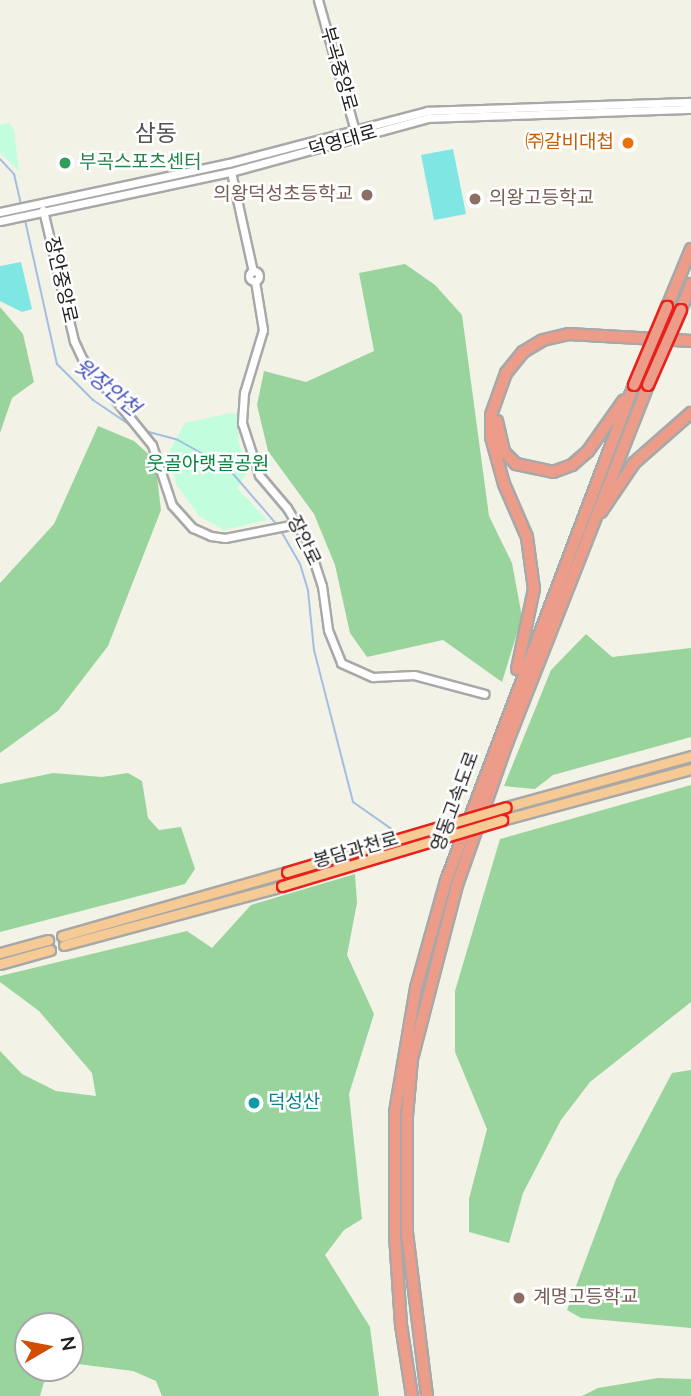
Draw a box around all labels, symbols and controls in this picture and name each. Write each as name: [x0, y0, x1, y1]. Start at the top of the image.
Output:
street label: 부곡중앙로: [315, 24, 361, 114]
district label: 삼동: [135, 120, 177, 148]
street label: 덕영대로: [306, 121, 380, 163]
place label: ㈜갈비대첩: [525, 132, 614, 154]
marker: ㈜갈비대첩: [620, 135, 636, 151]
place label: 부곡스포츠센터: [79, 152, 201, 174]
marker: 부곡스포츠센터: [57, 155, 73, 171]
place label: 의왕덕성초등학교: [213, 184, 353, 206]
marker: 의왕덕성초등학교: [359, 187, 375, 203]
place label: 의왕고등학교: [489, 188, 594, 210]
marker: 의왕고등학교: [467, 191, 483, 207]
street label: 장안중앙로: [39, 235, 81, 325]
water label: 윗장안천: [69, 353, 145, 421]
park label: 웃골아랫골공원: [147, 454, 269, 476]
street label: 장안로: [281, 512, 325, 570]
street label: 영동고속도로: [427, 749, 485, 855]
street label: 봉담과천로: [311, 828, 401, 874]
place label: 덕성산: [268, 1092, 320, 1114]
marker: 덕성산: [246, 1095, 262, 1111]
place label: 계명고등학교: [533, 1287, 638, 1309]
marker: 계명고등학교: [511, 1290, 527, 1306]
north arrow: [14, 1312, 84, 1382]
text: N: [54, 1334, 82, 1353]

